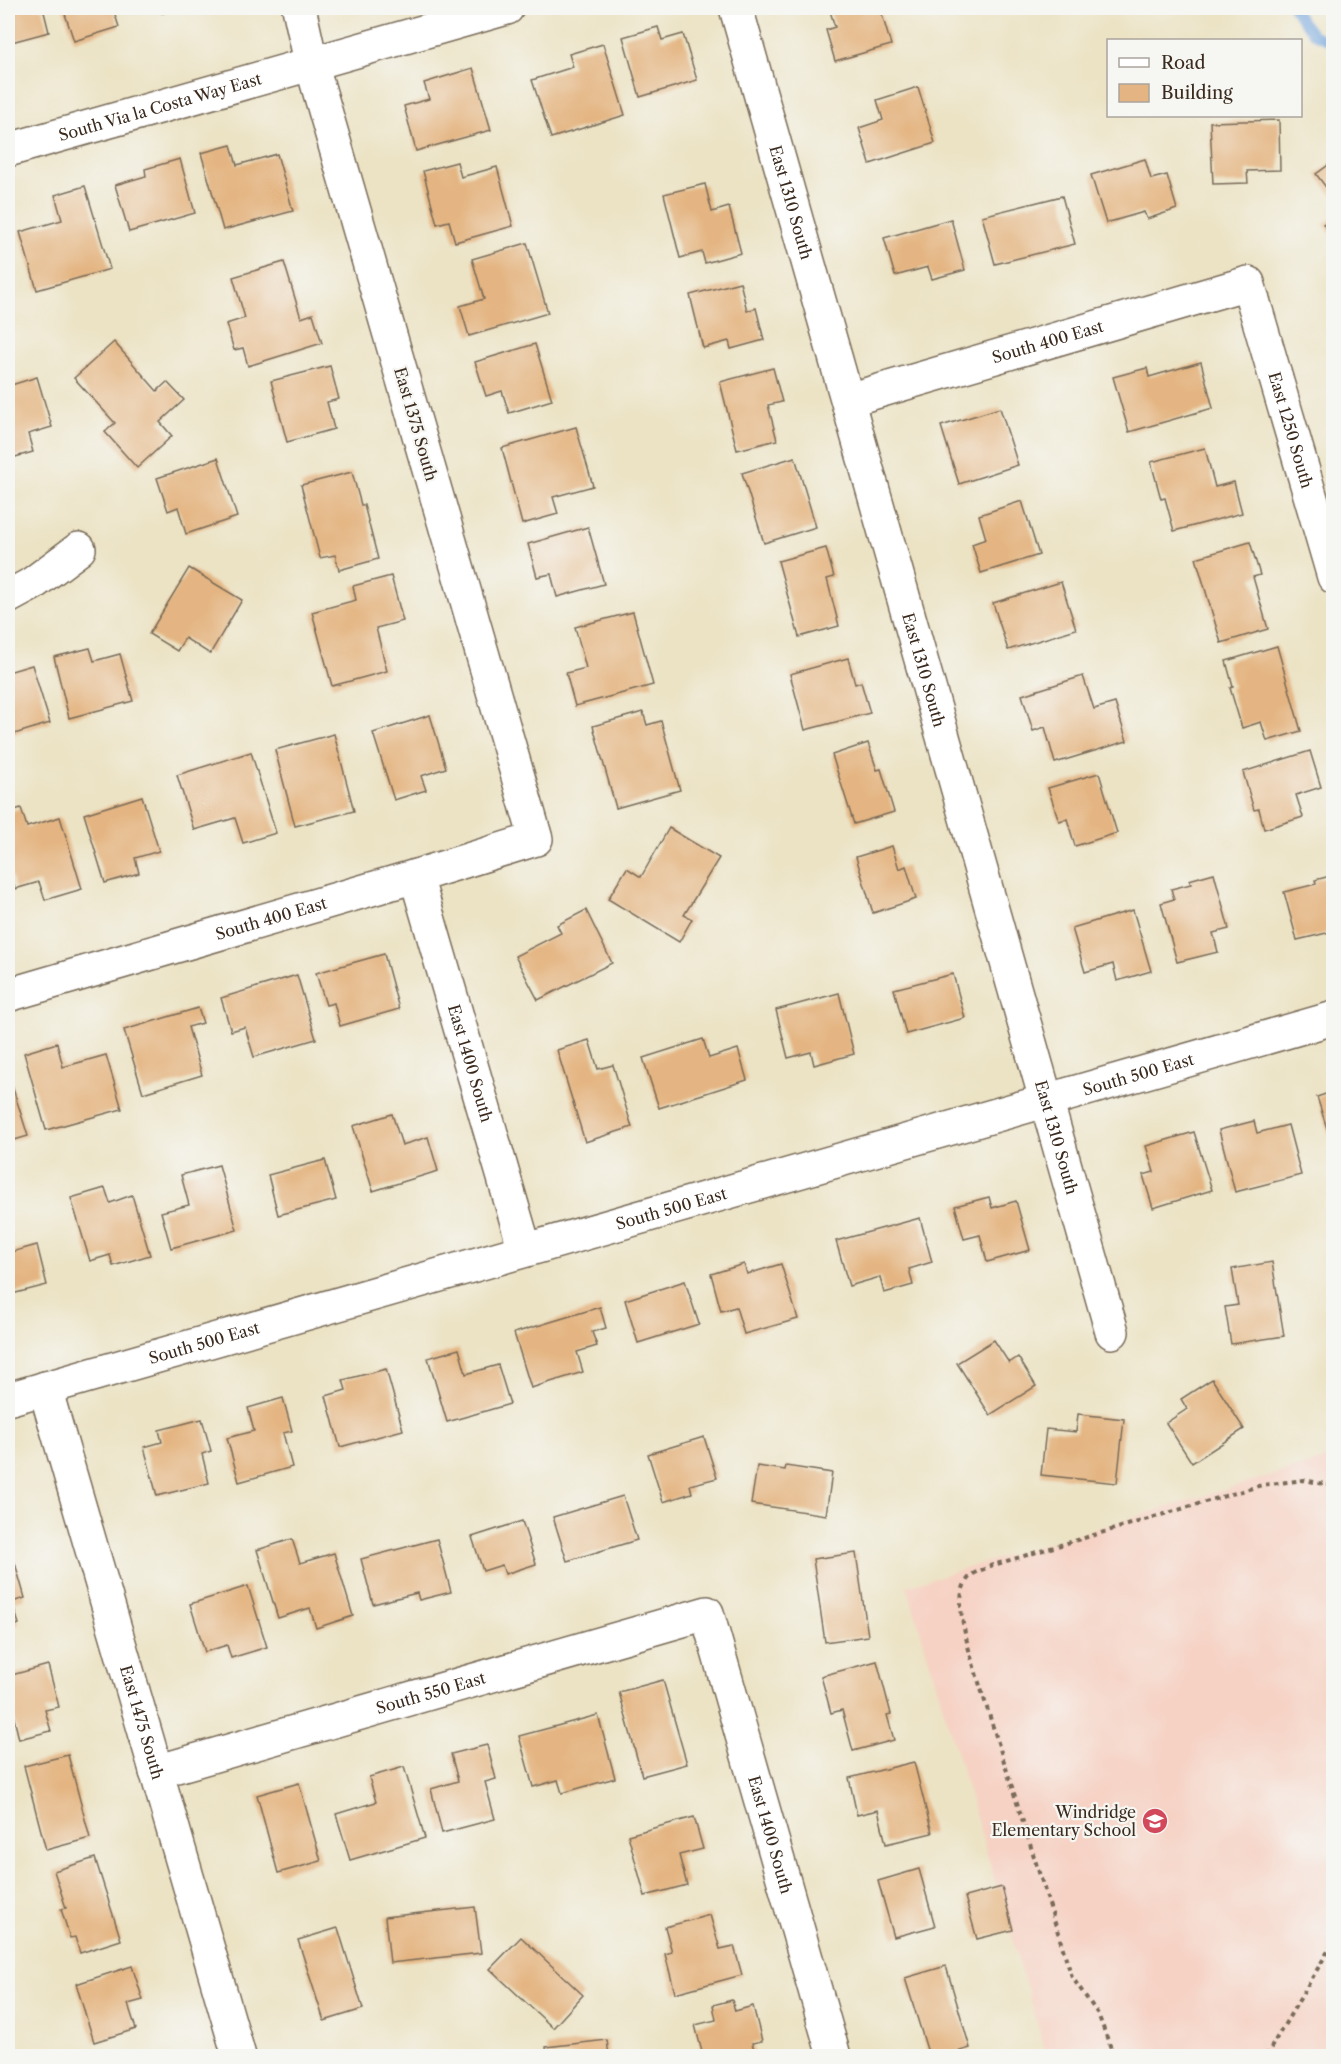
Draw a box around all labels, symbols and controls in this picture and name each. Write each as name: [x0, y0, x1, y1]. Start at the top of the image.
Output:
legend: [1107, 39, 1302, 117]
text: Road: [1161, 52, 1206, 74]
street label: South Via la Costa Way East: [56, 68, 264, 145]
text: Building: [1161, 82, 1233, 104]
street label: East 1310 South: [765, 143, 817, 262]
street label: South 400 East: [990, 316, 1106, 367]
street label: East 1375 South: [390, 365, 442, 483]
street label: East 1250 South: [1265, 370, 1318, 491]
street label: East 1310 South: [898, 610, 950, 729]
street label: South 400 East: [213, 892, 329, 944]
street label: East 1400 South: [444, 1002, 497, 1124]
street label: South 500 East: [1080, 1049, 1196, 1100]
street label: East 1310 South: [1031, 1078, 1082, 1197]
street label: South 500 East: [613, 1183, 729, 1234]
street label: South 500 East: [146, 1317, 262, 1368]
street label: East 1475 South: [116, 1663, 168, 1782]
street label: South 550 East: [374, 1667, 488, 1718]
street label: East 1400 South: [744, 1773, 797, 1896]
place label: Windridge Elementary School: [992, 1802, 1136, 1840]
school or university icon: Windridge Elementary School: [1140, 1806, 1170, 1836]

